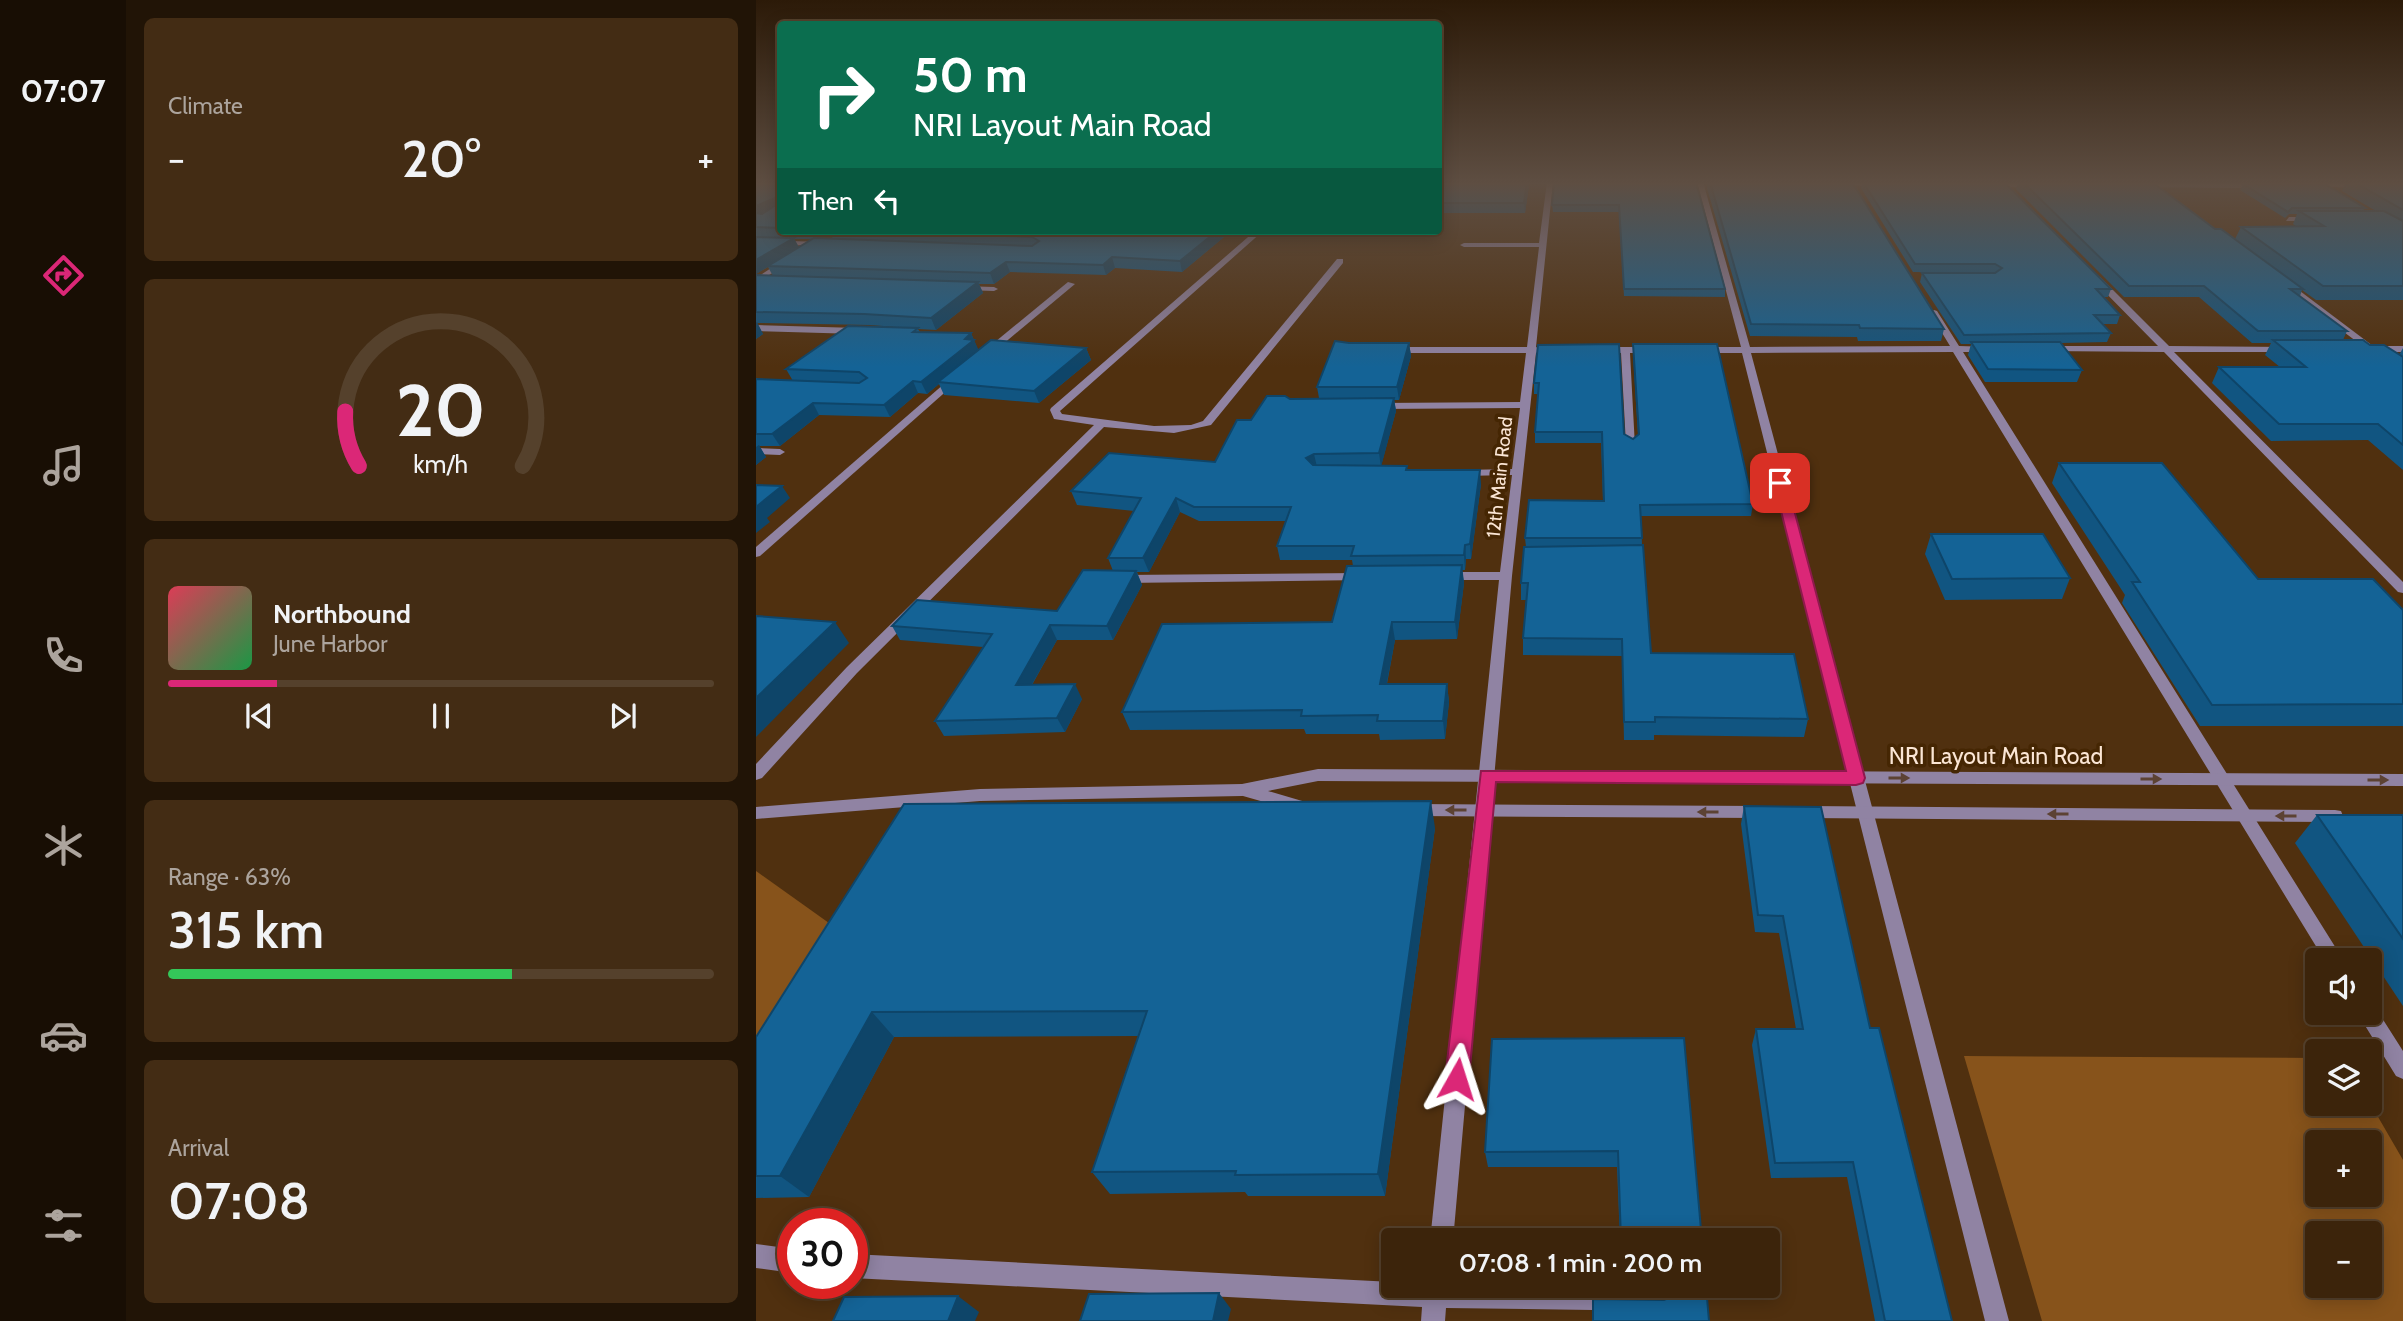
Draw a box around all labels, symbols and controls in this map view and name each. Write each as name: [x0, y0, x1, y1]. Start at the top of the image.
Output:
text: 50 m: [913, 45, 1028, 104]
icon: right: [798, 49, 889, 140]
text: 07:07: [21, 71, 105, 110]
text: Climate: [168, 92, 243, 120]
text: NRI Layout Main Road: [913, 105, 1212, 144]
text: 20°: [401, 127, 481, 190]
text: −: [168, 135, 185, 182]
text: +: [697, 135, 714, 182]
icon: left: [868, 182, 906, 220]
text: Then: [798, 185, 854, 217]
icon: directions: [39, 251, 88, 300]
text: 20: [396, 366, 486, 454]
street label: 12th Main Road: [1482, 415, 1517, 539]
icon: music: [39, 441, 88, 490]
text: km/h: [414, 449, 468, 479]
pin: [1750, 453, 1810, 513]
icon: arrive: [1761, 464, 1799, 502]
text: Northbound: [273, 598, 411, 630]
text: June Harbor: [273, 630, 387, 658]
icon: phone: [39, 631, 88, 680]
icon: previous: [240, 697, 278, 735]
icon: pause: [422, 697, 460, 735]
icon: next: [604, 697, 642, 735]
street label: NRI Layout Main Road: [1889, 742, 2103, 770]
one-way arrow: [1888, 772, 1910, 784]
one-way arrow: [2140, 773, 2162, 785]
one-way arrow: [2368, 774, 2390, 786]
one-way arrow: [1445, 804, 1467, 816]
one-way arrow: [1697, 806, 1719, 818]
one-way arrow: [2047, 808, 2069, 820]
one-way arrow: [2275, 810, 2297, 821]
icon: climate: [39, 821, 88, 870]
text: Range · 63%: [168, 863, 291, 891]
text: 315 km: [168, 898, 324, 961]
map controls: [2305, 948, 2382, 1298]
button: sound: [2305, 948, 2382, 1025]
icon: car: [39, 1011, 88, 1060]
button: layers: [2305, 1039, 2382, 1116]
position arrow: [1420, 1042, 1494, 1116]
button: +: [2305, 1130, 2382, 1207]
text: Arrival: [168, 1134, 229, 1162]
text: 07:08: [168, 1169, 310, 1232]
icon: filters: [39, 1201, 88, 1250]
speed limit sign: 30: [777, 1208, 868, 1299]
button: −: [2305, 1221, 2382, 1298]
text: 07:08 · 1 min · 200 m: [1459, 1247, 1702, 1279]

